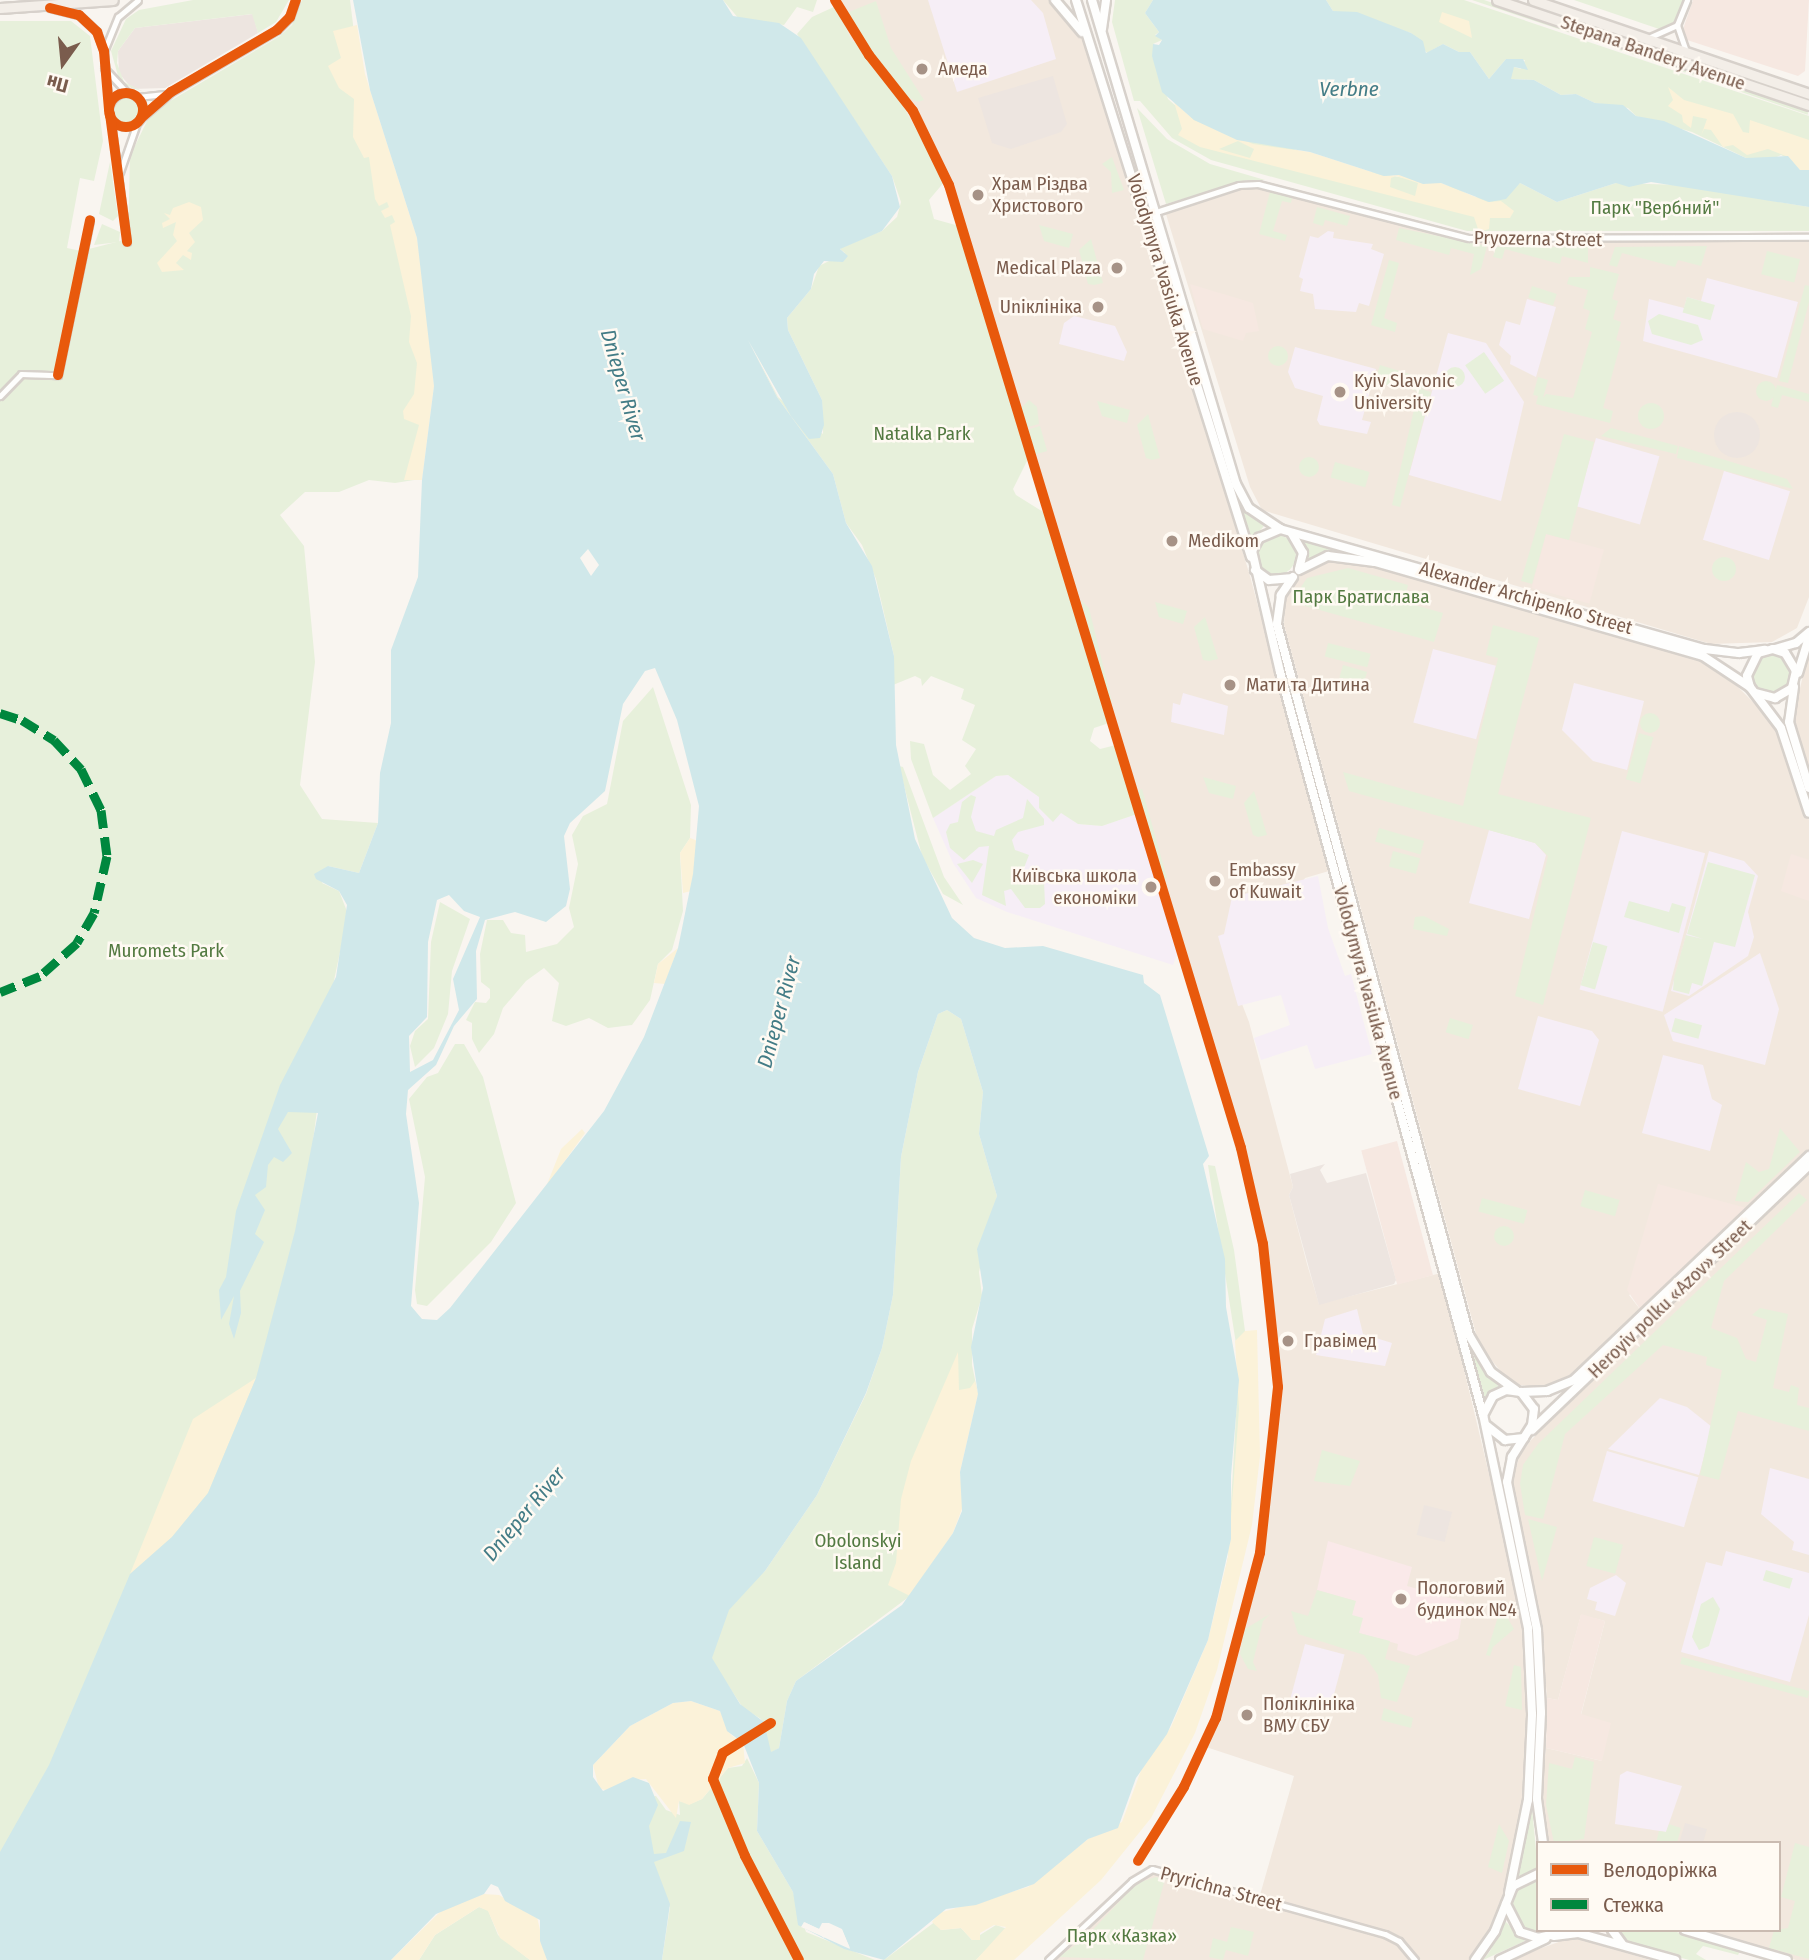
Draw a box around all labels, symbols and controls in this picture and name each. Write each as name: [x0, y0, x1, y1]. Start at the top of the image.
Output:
street label: Stepana Bandery Avenue: [1558, 11, 1748, 95]
north arrow: [28, 28, 98, 98]
place label: Амеда: [938, 58, 988, 80]
marker: Амеда: [912, 59, 932, 79]
text: Пн: [44, 70, 71, 98]
water label: Verbne: [1319, 76, 1379, 102]
street label: Volodymyra Ivasiuka Avenue: [1122, 171, 1208, 389]
place label: Храм Різдва Христового: [992, 173, 1088, 217]
marker: Храм Різдва Христового: [970, 187, 986, 203]
park label: Парк "Вербний": [1591, 197, 1719, 219]
street label: Pryozerna Street: [1474, 226, 1602, 252]
place label: Medical Plaza: [996, 257, 1101, 279]
marker: Medical Plaza: [1107, 258, 1127, 278]
place label: Uniклініка: [1000, 296, 1082, 318]
marker: Uniклініка: [1088, 297, 1108, 317]
water label: Dnieper River: [595, 326, 651, 444]
place label: Kyiv Slavonic University: [1354, 370, 1455, 414]
marker: Kyiv Slavonic University: [1332, 384, 1348, 400]
park label: Natalka Park: [873, 423, 971, 445]
place label: Medikom: [1188, 530, 1259, 552]
marker: Medikom: [1162, 531, 1182, 551]
street label: Alexander Archipenko Street: [1417, 557, 1635, 639]
park label: Парк Братислава: [1293, 586, 1429, 608]
place label: Мати та Дитина: [1246, 674, 1370, 696]
marker: Мати та Дитина: [1220, 675, 1240, 695]
place label: Embassy of Kuwait: [1229, 859, 1302, 903]
place label: Київська школа економіки: [1012, 865, 1137, 909]
marker: Embassy of Kuwait: [1207, 873, 1223, 889]
marker: Київська школа економіки: [1143, 879, 1159, 895]
street label: Volodymyra Ivasiuka Avenue: [1328, 884, 1408, 1102]
park label: Muromets Park: [108, 940, 224, 962]
water label: Dnieper River: [752, 953, 806, 1071]
street label: Heroyiv polku «Azov» Street: [1583, 1215, 1757, 1383]
place label: Гравімед: [1304, 1330, 1377, 1352]
marker: Гравімед: [1278, 1331, 1298, 1351]
water label: Dnieper River: [477, 1462, 571, 1566]
park label: Obolonskyi Island: [814, 1530, 902, 1574]
place label: Пологовий будинок №4: [1417, 1577, 1517, 1621]
marker: Пологовий будинок №4: [1391, 1589, 1411, 1609]
place label: Поліклініка ВМУ СБУ: [1263, 1693, 1355, 1737]
marker: Поліклініка ВМУ СБУ: [1237, 1705, 1257, 1725]
legend: [1536, 1841, 1781, 1932]
text: Велодоріжка: [1603, 1857, 1718, 1883]
street label: Pryrichna Street: [1158, 1862, 1284, 1916]
text: Стежка: [1603, 1892, 1664, 1918]
park label: Парк «Казка»: [1067, 1925, 1177, 1947]

